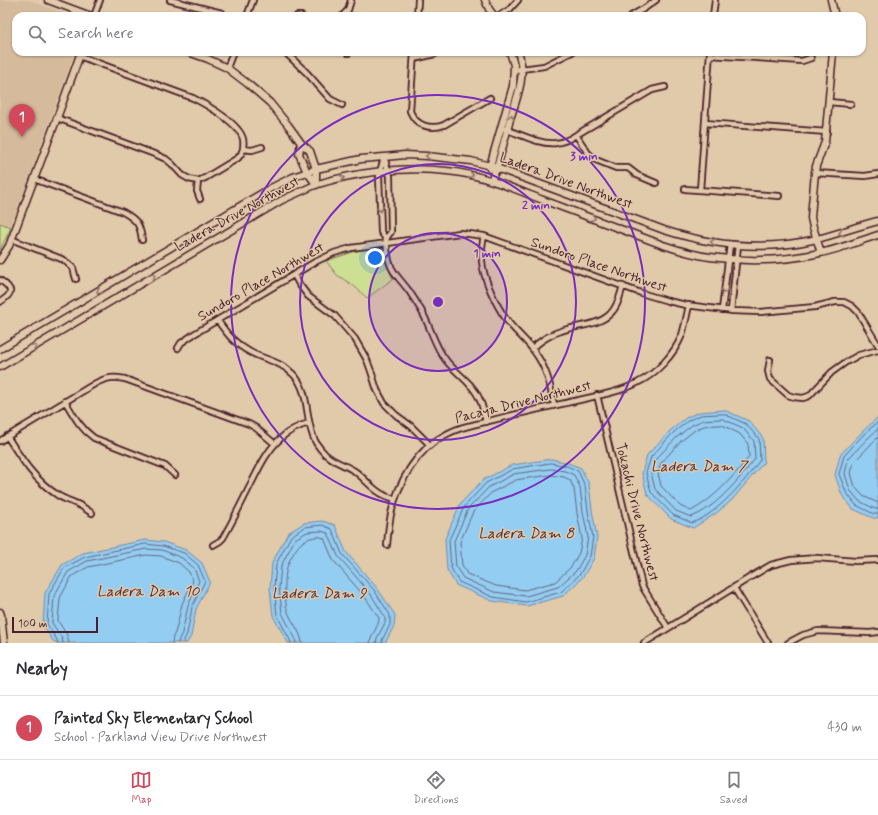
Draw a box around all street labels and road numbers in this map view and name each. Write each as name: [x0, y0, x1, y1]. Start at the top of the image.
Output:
street label: Ladera Drive Northwest: [497, 149, 635, 214]
street label: Ladera Drive Northwest: [171, 172, 303, 256]
street label: Sundoro Place Northwest: [528, 233, 670, 297]
street label: Sundoro Place Northwest: [195, 238, 328, 326]
street label: Pacaya Drive Northwest: [453, 376, 593, 428]
street label: Tokachi Drive Northwest: [611, 441, 663, 583]

